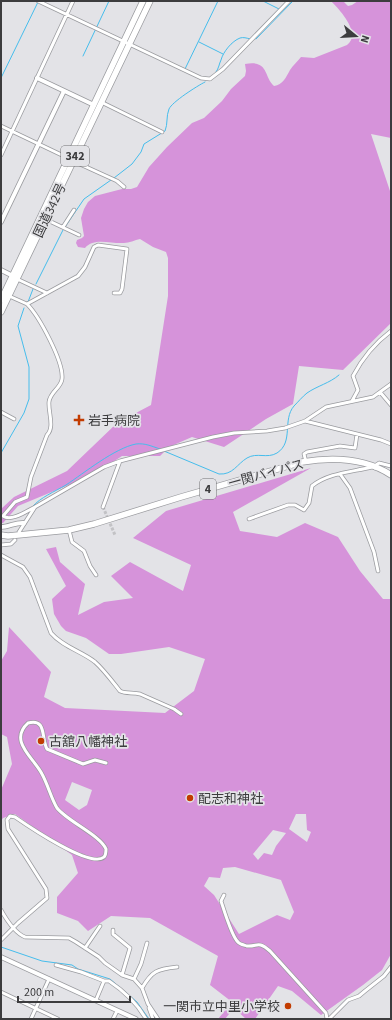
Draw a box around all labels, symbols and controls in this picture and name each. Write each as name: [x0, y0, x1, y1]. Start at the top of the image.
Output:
north arrow: [336, 16, 376, 56]
text: N: [357, 33, 373, 45]
road number: 342: [61, 146, 89, 166]
street label: 国道342号: [29, 180, 70, 241]
place label: 岩手病院: [88, 412, 140, 430]
marker: 岩手病院: [73, 414, 85, 426]
street label: 一関バイパス: [226, 455, 306, 493]
road number: 4: [200, 479, 216, 499]
place label: 古舘八幡神社: [49, 733, 127, 751]
marker: 古舘八幡神社: [36, 736, 46, 746]
place label: 配志和神社: [198, 790, 263, 808]
marker: 配志和神社: [185, 793, 195, 803]
scale bar: [18, 978, 130, 1004]
text: 200 m: [24, 984, 54, 1001]
place label: 一関市立中里小学校: [163, 998, 280, 1016]
marker: 一関市立中里小学校: [283, 1001, 293, 1011]

